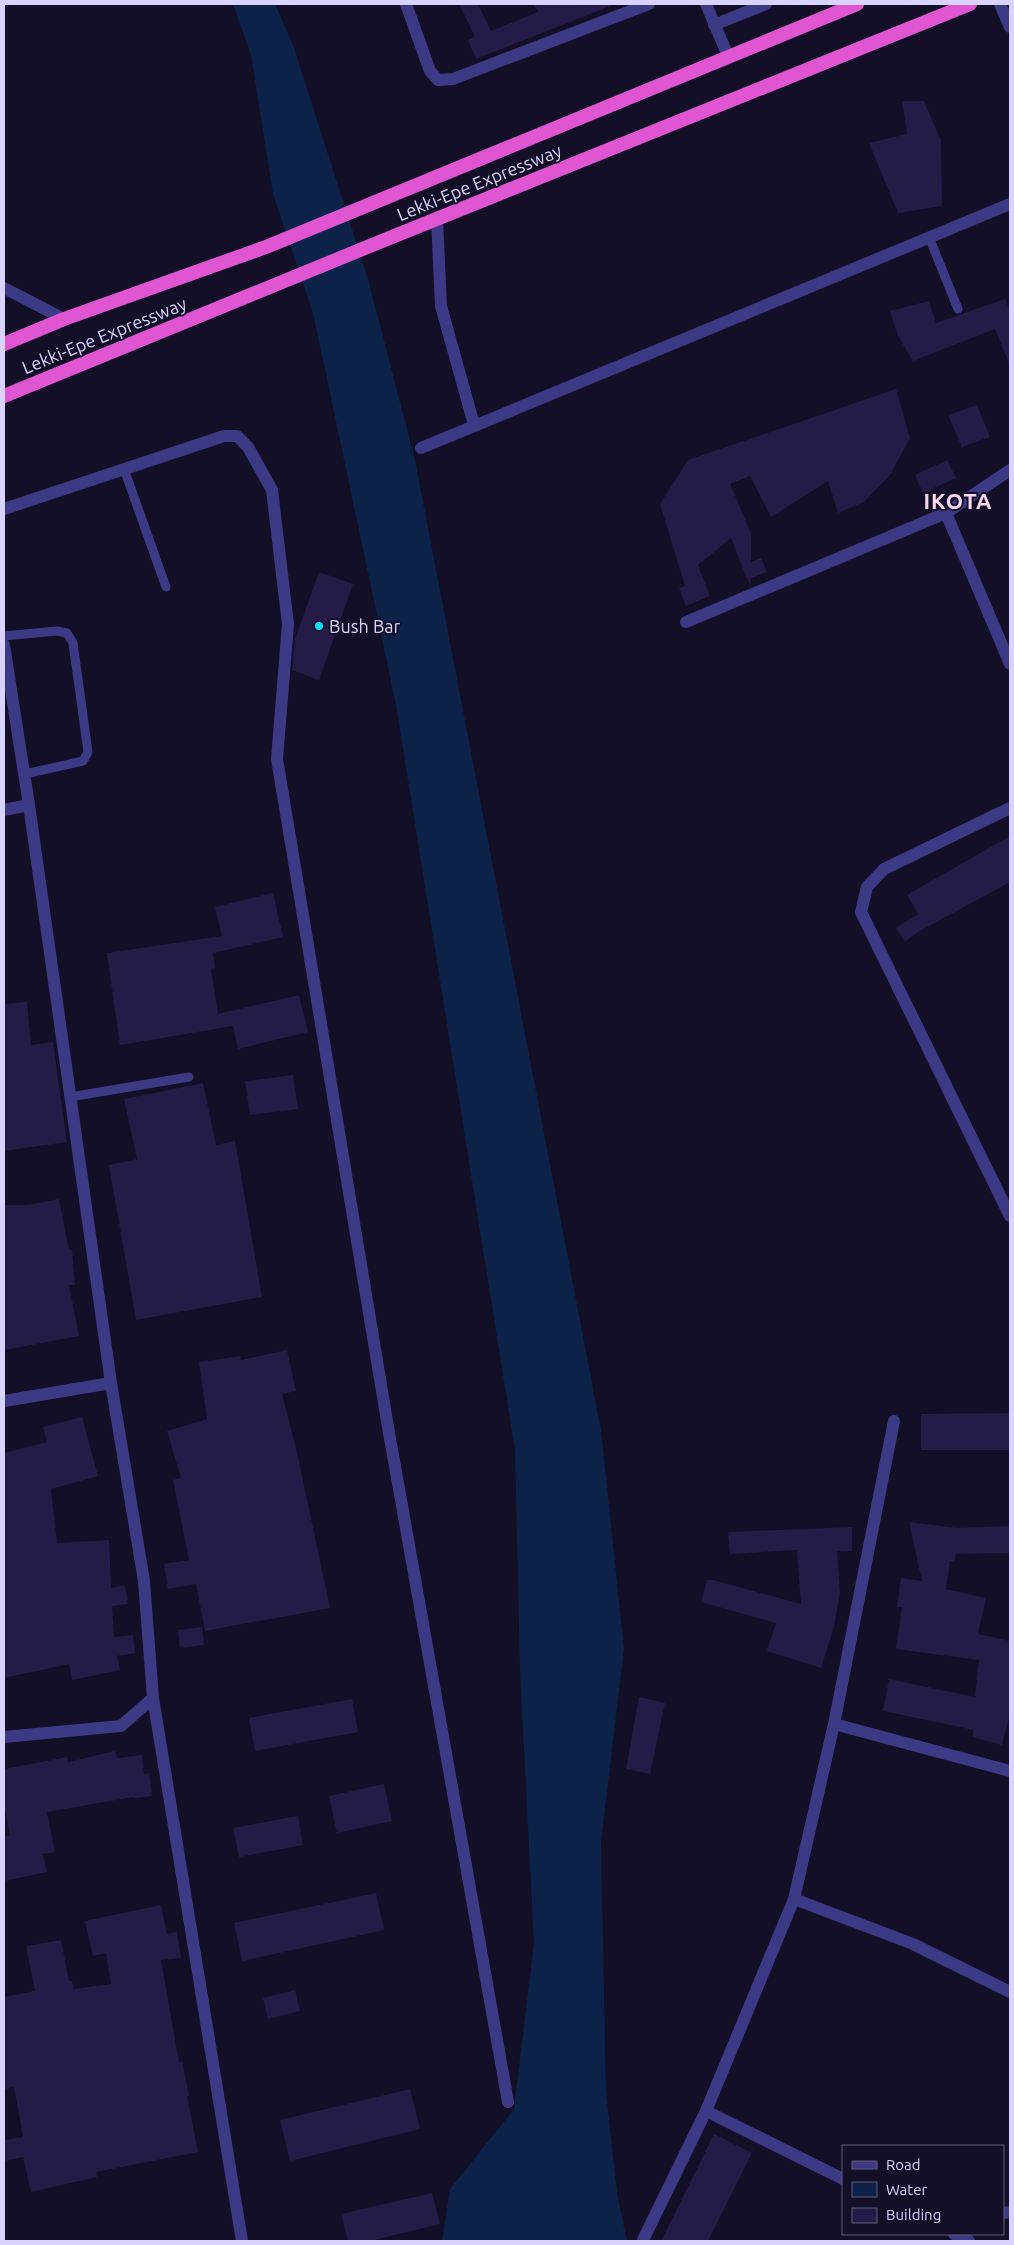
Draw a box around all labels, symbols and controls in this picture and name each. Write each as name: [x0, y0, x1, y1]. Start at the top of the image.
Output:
street label: Lekki-Epe Expressway: [394, 140, 564, 224]
street label: Lekki-Epe Expressway: [19, 293, 189, 377]
district label: IKOTA: [923, 488, 993, 513]
place label: Bush Bar: [329, 616, 401, 636]
marker: Bush Bar: [313, 620, 325, 632]
legend: [842, 2145, 1004, 2235]
text: Road: [886, 2156, 921, 2173]
text: Water: [886, 2181, 927, 2198]
text: Building: [886, 2206, 941, 2223]

